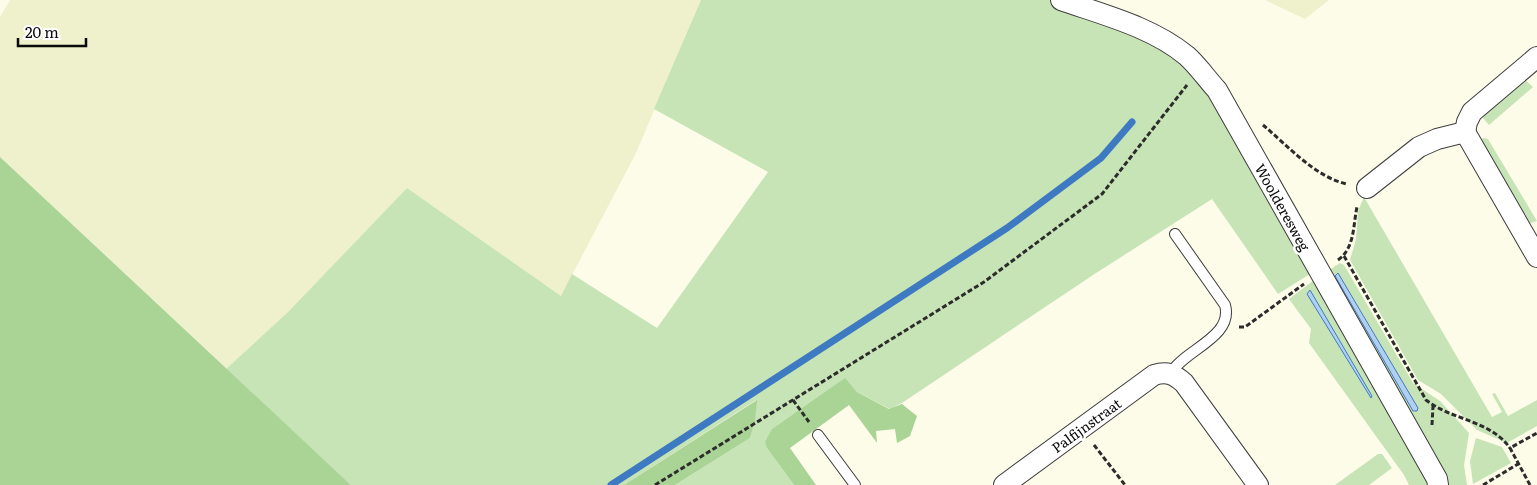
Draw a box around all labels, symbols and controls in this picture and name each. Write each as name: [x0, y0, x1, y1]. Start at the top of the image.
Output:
scale bar: [18, 15, 85, 47]
text: 20 m: [25, 20, 59, 43]
street label: Woolderesweg: [1251, 160, 1315, 254]
street label: Palfijnstraat: [1047, 393, 1125, 457]

